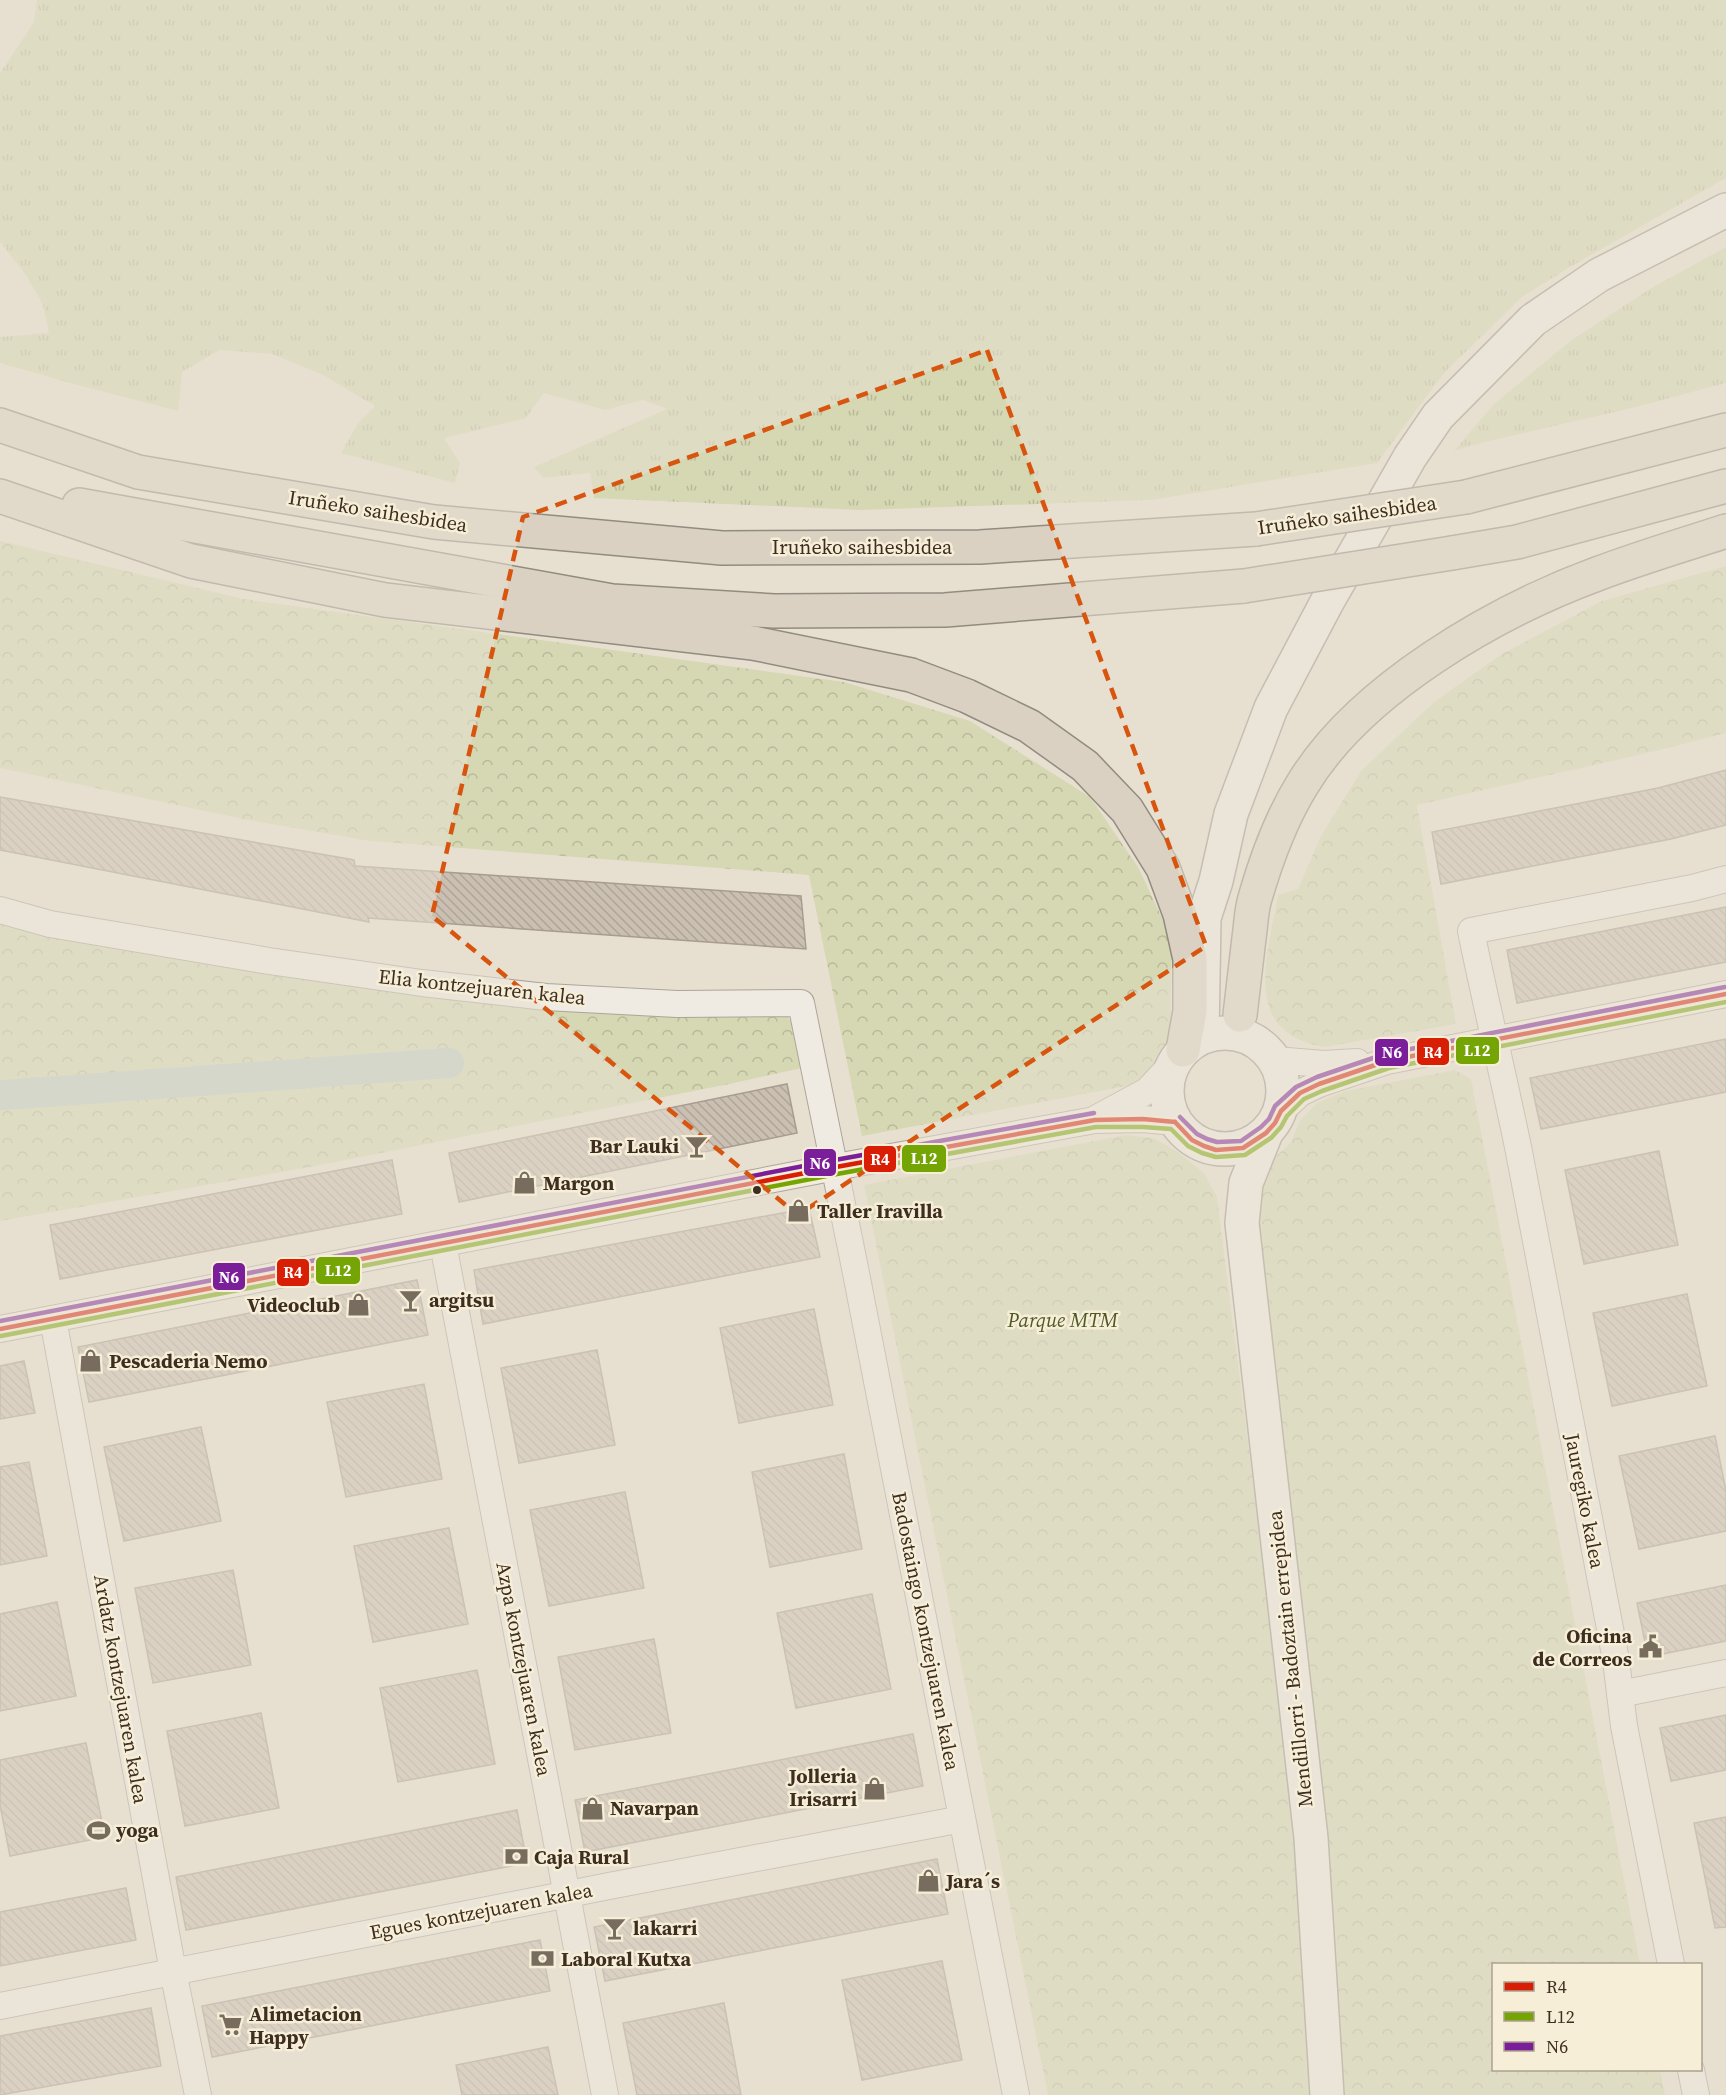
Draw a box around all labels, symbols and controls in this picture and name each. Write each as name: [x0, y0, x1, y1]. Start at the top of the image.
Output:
street label: Iruñeko saihesbidea: [287, 483, 470, 539]
street label: Iruñeko saihesbidea: [1256, 488, 1439, 541]
street label: Iruñeko saihesbidea: [772, 533, 953, 561]
street label: Elia kontzejuaren kalea: [377, 962, 588, 1012]
line badge: L12: [1455, 1036, 1500, 1065]
line badge: R4: [1416, 1037, 1450, 1066]
line badge: N6: [1374, 1038, 1409, 1067]
text: L12: [1464, 1039, 1491, 1061]
text: N6: [1382, 1041, 1402, 1063]
text: R4: [1423, 1041, 1443, 1063]
place label: Bar Lauki: [589, 1132, 679, 1160]
bar icon: Bar Lauki: [684, 1133, 710, 1159]
line badge: L12: [901, 1144, 947, 1173]
line badge: R4: [863, 1145, 897, 1173]
text: L12: [911, 1147, 938, 1169]
line badge: N6: [803, 1148, 837, 1177]
text: R4: [870, 1148, 890, 1170]
text: N6: [810, 1152, 830, 1174]
place label: Margon: [543, 1169, 614, 1197]
shop icon: Margon: [512, 1170, 538, 1196]
unlabelled marker: [751, 1184, 763, 1196]
place label: Taller Iravilla: [817, 1197, 943, 1225]
shop icon: Taller Iravilla: [786, 1198, 812, 1224]
line badge: L12: [315, 1256, 361, 1285]
line badge: R4: [276, 1258, 310, 1287]
text: L12: [325, 1259, 352, 1281]
text: R4: [283, 1261, 303, 1283]
line badge: N6: [212, 1262, 246, 1291]
text: N6: [219, 1266, 239, 1288]
place label: argitsu: [429, 1286, 494, 1314]
bar icon: argitsu: [398, 1287, 424, 1313]
place label: Videoclub: [247, 1291, 340, 1319]
shop icon: Videoclub: [345, 1292, 371, 1318]
park label: Parque MTM: [1007, 1306, 1119, 1334]
place label: Pescaderia Nemo: [109, 1347, 268, 1375]
shop icon: Pescaderia Nemo: [78, 1348, 104, 1374]
street label: Jauregiko kalea: [1558, 1430, 1612, 1572]
street label: Badostaingo kontzejuaren kalea: [885, 1489, 967, 1774]
street label: Mendillorri - Badoztain errepidea: [1260, 1508, 1320, 1809]
street label: Azpa kontzejuaren kalea: [489, 1559, 559, 1779]
street label: Ardatz kontzejuaren kalea: [87, 1572, 155, 1807]
place label: Oficina de Correos: [1533, 1622, 1632, 1673]
public building icon: Oficina de Correos: [1637, 1634, 1663, 1660]
place label: Jolleria Irisarri: [787, 1762, 857, 1813]
shop icon: Jolleria Irisarri: [862, 1775, 888, 1801]
place label: Navarpan: [610, 1794, 699, 1822]
shop icon: Navarpan: [579, 1795, 605, 1821]
place label: yoga: [115, 1816, 159, 1844]
sports icon: yoga: [85, 1817, 111, 1843]
place label: Caja Rural: [534, 1843, 629, 1871]
bank icon: Caja Rural: [503, 1844, 529, 1870]
place label: Jara´s: [944, 1867, 1000, 1895]
shop icon: Jara´s: [915, 1868, 941, 1894]
street label: Egues kontzejuaren kalea: [367, 1876, 596, 1946]
place label: lakarri: [633, 1914, 697, 1942]
bar icon: lakarri: [602, 1915, 628, 1941]
place label: Laboral Kutxa: [561, 1945, 692, 1973]
bank icon: Laboral Kutxa: [530, 1946, 556, 1972]
legend: [1492, 1963, 1702, 2071]
text: R4: [1546, 1974, 1567, 1999]
place label: Alimetacion Happy: [249, 2000, 362, 2051]
text: L12: [1546, 2004, 1575, 2029]
supermarket icon: Alimetacion Happy: [218, 2012, 244, 2038]
text: N6: [1546, 2034, 1568, 2059]

